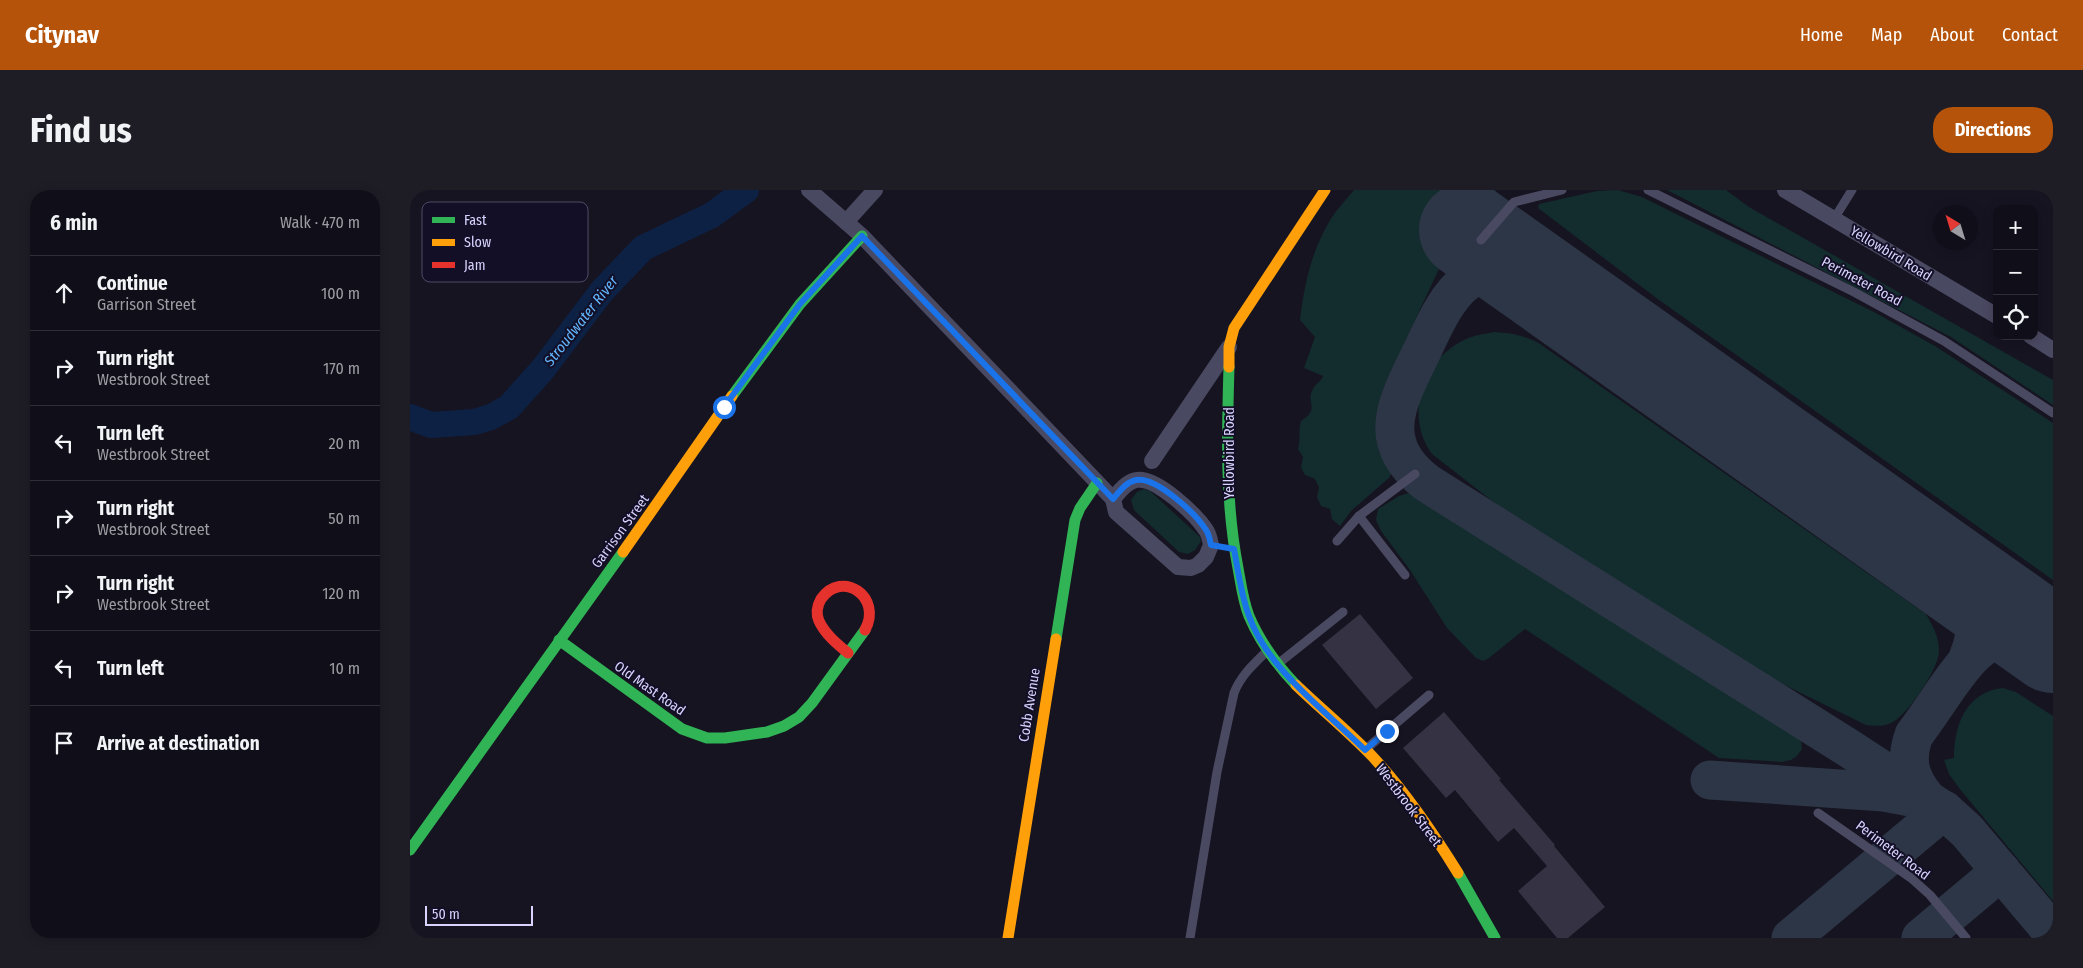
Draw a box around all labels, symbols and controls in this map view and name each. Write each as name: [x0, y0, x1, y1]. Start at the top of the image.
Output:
text: Citynav: [25, 21, 99, 49]
text: Home: [1800, 24, 1843, 46]
text: Map: [1871, 24, 1902, 46]
text: About: [1930, 24, 1974, 46]
text: Contact: [2002, 24, 2058, 46]
button: Directions: [1933, 107, 2053, 153]
text: Find us: [30, 109, 132, 151]
legend: [422, 202, 588, 282]
north arrow: [1933, 205, 1978, 250]
map controls: [1993, 205, 2038, 340]
button: +: [1993, 205, 2038, 250]
text: 6 min: [50, 210, 98, 236]
text: Fast: [464, 212, 487, 229]
text: Walk · 470 m: [280, 213, 360, 232]
street label: Yellowbird Road: [1847, 222, 1935, 284]
text: Slow: [464, 234, 491, 251]
button: −: [1993, 250, 2038, 295]
street label: Perimeter Road: [1819, 253, 1905, 310]
text: Jam: [464, 257, 485, 274]
text: Continue: [97, 272, 168, 295]
water label: Stroudwater River: [540, 272, 622, 370]
icon: ahead: [50, 279, 78, 307]
text: 100 m: [321, 284, 360, 303]
text: Garrison Street: [97, 295, 196, 314]
button: locate: [1993, 295, 2038, 340]
text: Turn right: [97, 347, 174, 370]
icon: right: [50, 354, 78, 382]
text: 170 m: [323, 359, 360, 378]
text: Westbrook Street: [97, 370, 210, 389]
route start: [713, 396, 736, 419]
street label: Yellowbird Road: [1221, 407, 1238, 499]
text: Turn left: [97, 422, 164, 445]
icon: left: [50, 429, 78, 457]
text: 20 m: [329, 434, 360, 453]
text: Westbrook Street: [97, 445, 210, 464]
street label: Garrison Street: [588, 491, 653, 571]
text: Turn right: [97, 497, 174, 520]
icon: right: [50, 504, 78, 532]
text: 50 m: [328, 509, 360, 528]
text: Westbrook Street: [97, 520, 210, 539]
text: Turn right: [97, 572, 174, 595]
icon: right: [50, 579, 78, 607]
text: 120 m: [322, 584, 360, 603]
text: Westbrook Street: [97, 595, 210, 614]
icon: left: [50, 654, 78, 682]
text: Turn left: [97, 657, 164, 680]
street label: Old Mast Road: [611, 658, 689, 719]
text: 10 m: [329, 659, 360, 678]
street label: Cobb Avenue: [1015, 667, 1044, 743]
route end: [1376, 720, 1399, 743]
icon: arrive: [50, 729, 78, 757]
text: Arrive at destination: [97, 732, 260, 755]
street label: Westbrook Street: [1372, 761, 1445, 850]
street label: Perimeter Road: [1852, 817, 1933, 884]
scale bar: [425, 903, 532, 926]
text: 50 m: [432, 906, 460, 923]

